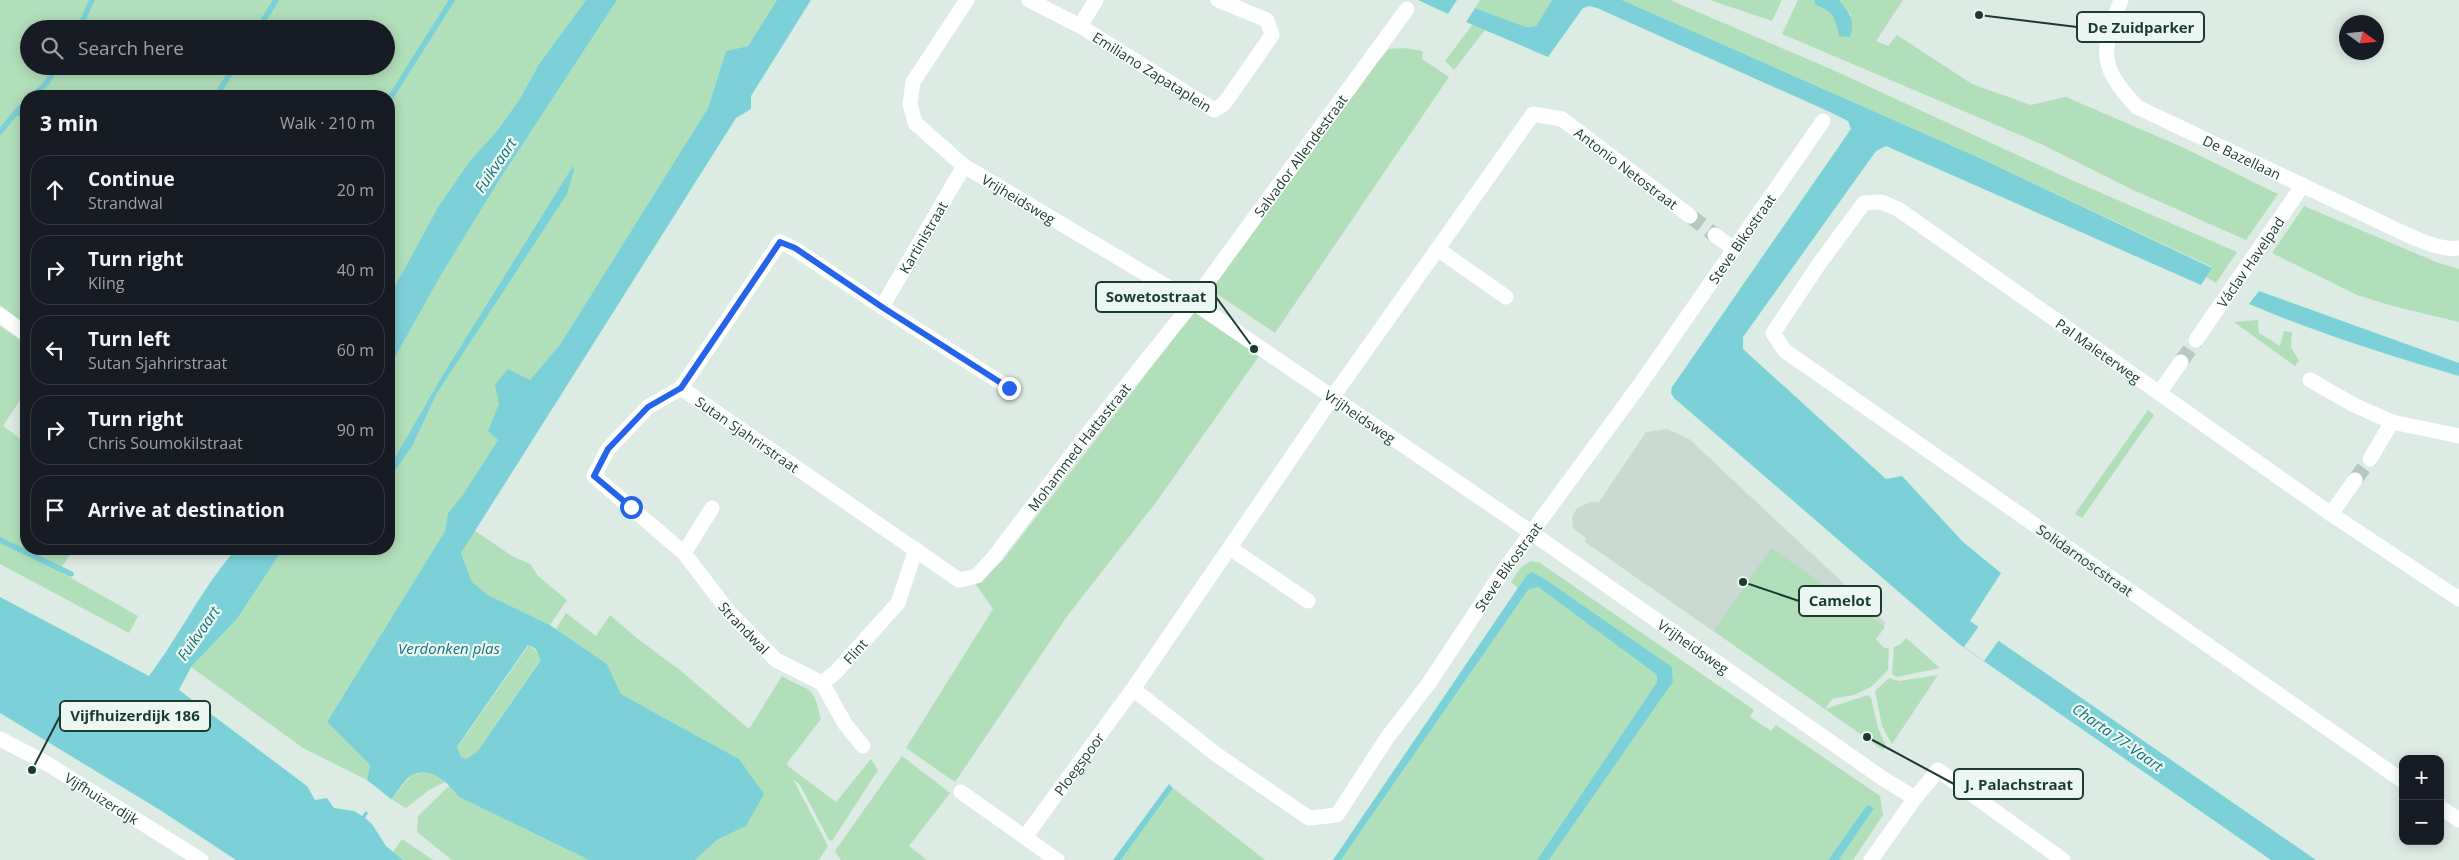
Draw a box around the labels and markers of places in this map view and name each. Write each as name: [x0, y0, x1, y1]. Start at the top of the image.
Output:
callout: De Zuidparker: [2077, 12, 2204, 42]
callout: Sowetostraat: [1096, 282, 1216, 312]
callout: Camelot: [1799, 586, 1881, 616]
callout: Vijfhuizerdijk 186: [60, 701, 210, 731]
callout: J. Palachstraat: [1954, 769, 2083, 799]

